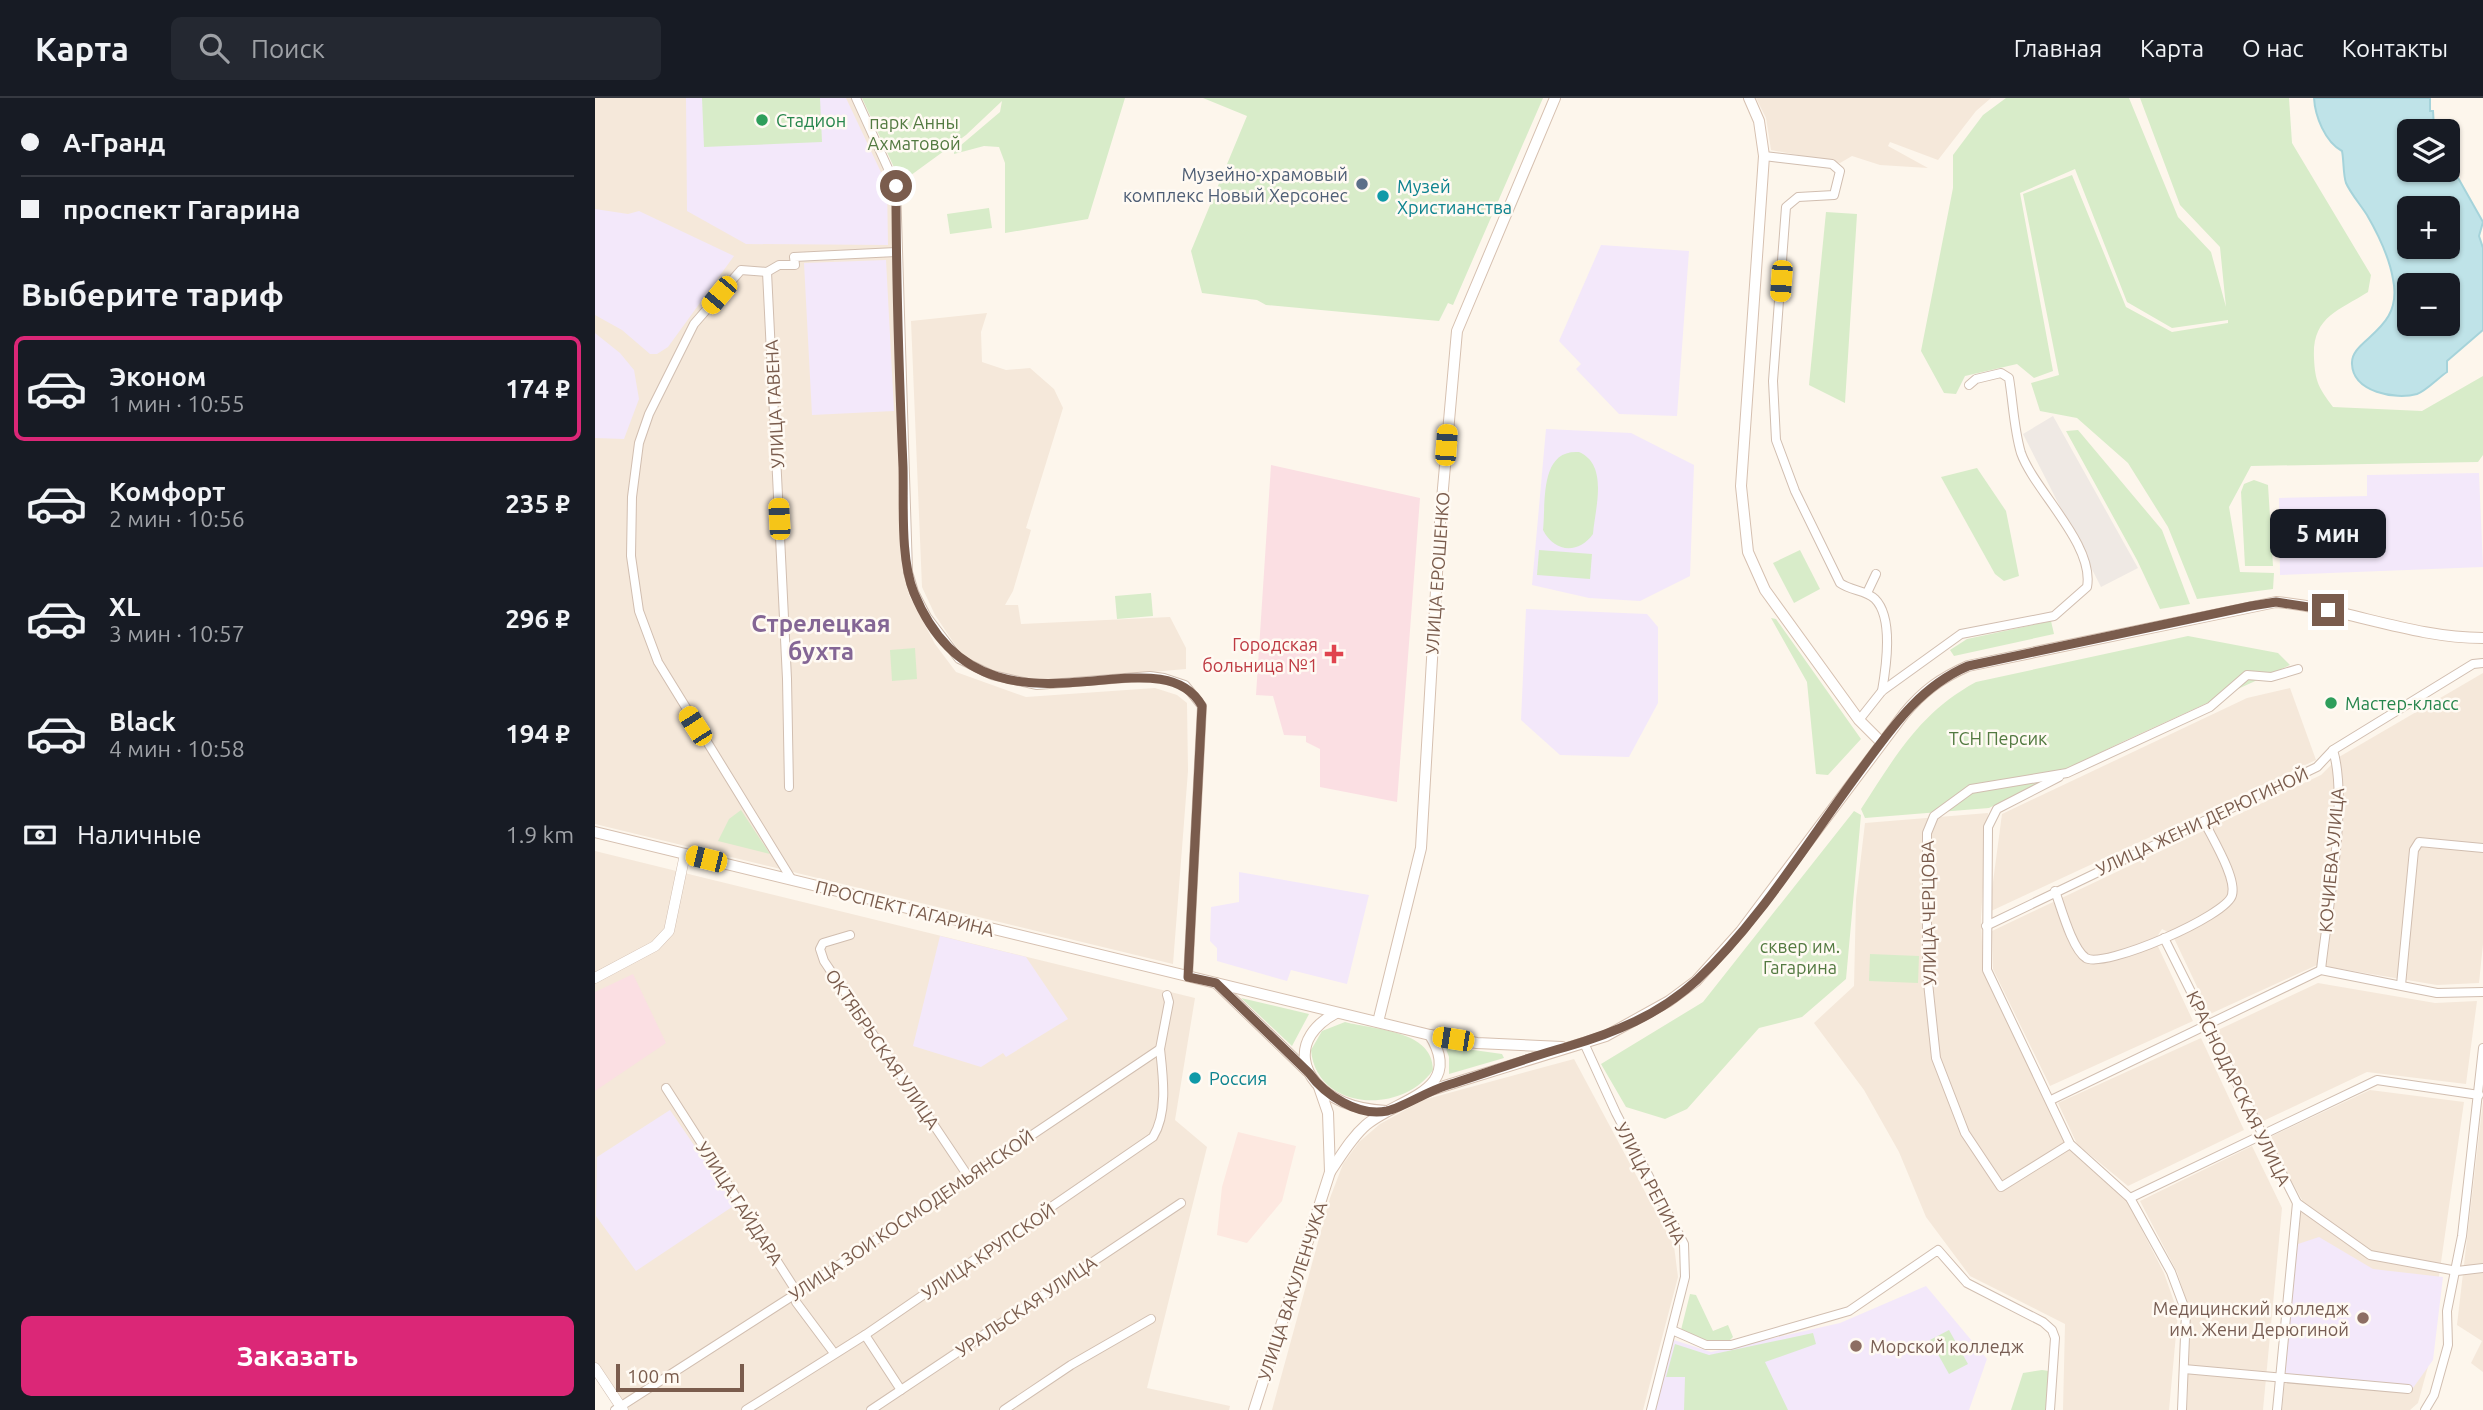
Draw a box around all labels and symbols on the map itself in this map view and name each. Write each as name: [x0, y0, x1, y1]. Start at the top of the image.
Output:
place label: Стадион: [776, 110, 846, 130]
marker: Стадион: [754, 112, 770, 128]
park label: парк Анны Ахматовой: [867, 112, 961, 153]
place label: Музейно-храмовый комплекс Новый Херсонес: [1123, 164, 1348, 205]
route start: [880, 170, 912, 202]
marker: Музейно-храмовый комплекс Новый Херсонес: [1354, 176, 1370, 192]
place label: Музей Христианства: [1397, 176, 1512, 217]
marker: Музей Христианства: [1375, 188, 1391, 204]
car: [1770, 259, 1793, 303]
car: [698, 272, 741, 318]
street label: УЛИЦА ГАВЕНА: [761, 339, 787, 469]
car: [1435, 423, 1458, 467]
street label: УЛИЦА ЕРОШЕНКО: [1421, 491, 1453, 655]
car: [768, 497, 791, 541]
callout: 5 мин: [2270, 508, 2386, 558]
route end: [2312, 594, 2344, 626]
district label: Стрелецкая бухта: [751, 610, 891, 665]
place label: Городская больница №1: [1202, 634, 1318, 675]
marker: Городская больница №1: [1324, 644, 1344, 664]
place label: Мастер-класс: [2345, 693, 2459, 713]
marker: Мастер-класс: [2323, 695, 2339, 711]
car: [675, 703, 716, 749]
park label: ТСН Персик: [1949, 728, 2047, 748]
street label: УЛИЦА ЖЕНИ ДЕРЮГИНОЙ: [2093, 763, 2311, 879]
street label: КОЧИЕВА УЛИЦА: [2315, 787, 2347, 933]
street label: УЛИЦА ЧЕРЦОВА: [1917, 840, 1939, 986]
car: [684, 844, 729, 874]
street label: ПРОСПЕКТ ГАГАРИНА: [814, 876, 997, 940]
park label: сквер им. Гагарина: [1760, 936, 1840, 977]
street label: ОКТЯБРЬСКАЯ УЛИЦА: [822, 965, 944, 1133]
street label: КРАСНОДАРСКАЯ УЛИЦА: [2183, 987, 2295, 1189]
car: [1431, 1025, 1476, 1053]
place label: Россия: [1209, 1068, 1267, 1088]
marker: Россия: [1187, 1070, 1203, 1086]
street label: УЛИЦА РЕПИНА: [1612, 1119, 1690, 1247]
street label: УЛИЦА ЗОИ КОСМОДЕМЬЯНСКОЙ: [785, 1125, 1037, 1305]
street label: УЛИЦА ГАЙДАРА: [693, 1138, 787, 1268]
street label: УЛИЦА КРУПСКОЙ: [918, 1199, 1058, 1303]
street label: УЛИЦА ВАКУЛЕНЧУКА: [1254, 1199, 1330, 1383]
street label: УРАЛЬСКАЯ УЛИЦА: [952, 1251, 1100, 1360]
place label: Медицинский колледж им. Жени Дерюгиной: [2153, 1298, 2350, 1339]
marker: Медицинский колледж им. Жени Дерюгиной: [2355, 1310, 2371, 1326]
place label: Морской колледж: [1870, 1336, 2025, 1356]
marker: Морской колледж: [1848, 1338, 1864, 1354]
scale bar: [616, 1361, 744, 1393]

